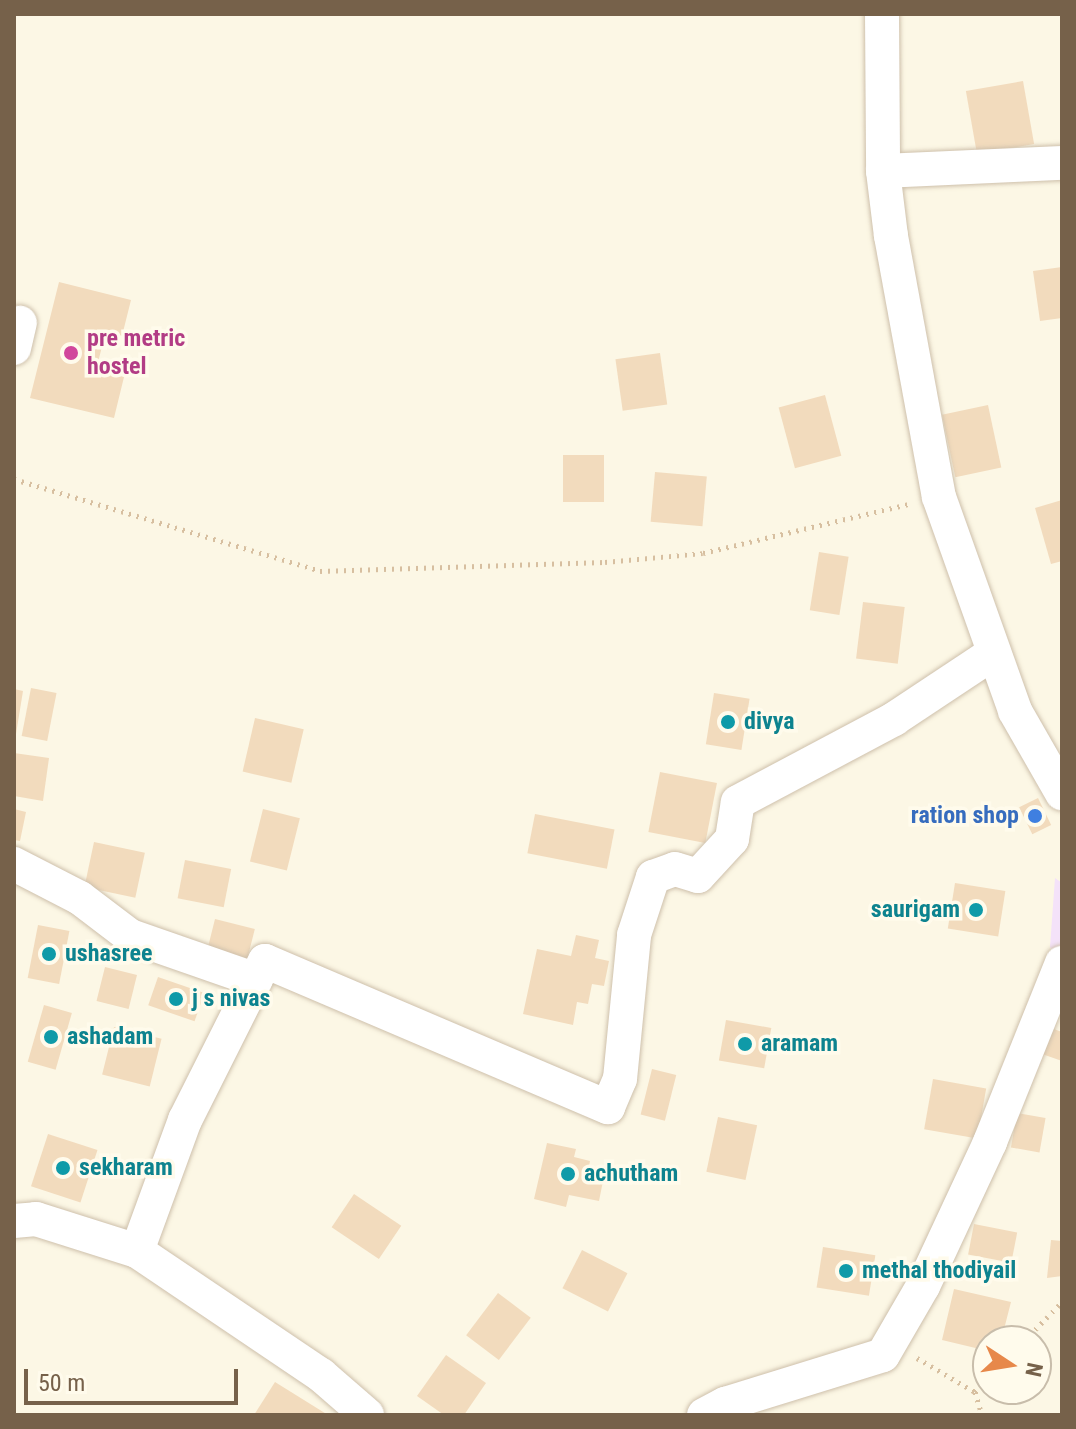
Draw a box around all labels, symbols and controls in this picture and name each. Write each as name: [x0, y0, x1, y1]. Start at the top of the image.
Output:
place label: pre metric hostel: [87, 325, 185, 381]
marker: pre metric hostel: [62, 344, 80, 362]
place label: divya: [744, 708, 795, 736]
marker: divya: [719, 713, 737, 731]
place label: ration shop: [911, 802, 1019, 830]
marker: ration shop: [1026, 807, 1044, 825]
place label: saurigam: [871, 896, 960, 924]
marker: saurigam: [967, 901, 985, 919]
place label: ushasree: [65, 940, 152, 968]
marker: ushasree: [40, 945, 58, 963]
place label: j s nivas: [192, 985, 271, 1013]
marker: j s nivas: [167, 990, 185, 1008]
place label: ashadam: [67, 1023, 153, 1051]
marker: ashadam: [42, 1028, 60, 1046]
place label: aramam: [761, 1030, 838, 1058]
marker: aramam: [736, 1035, 754, 1053]
place label: sekharam: [79, 1154, 173, 1182]
marker: sekharam: [54, 1159, 72, 1177]
place label: achutham: [584, 1160, 678, 1188]
marker: achutham: [559, 1165, 577, 1183]
place label: methal thodiyail: [862, 1257, 1016, 1285]
marker: methal thodiyail: [837, 1262, 855, 1280]
north arrow: [972, 1325, 1052, 1405]
scale bar: [28, 1353, 242, 1403]
text: N: [1020, 1360, 1048, 1379]
text: 50 m: [38, 1369, 85, 1397]

